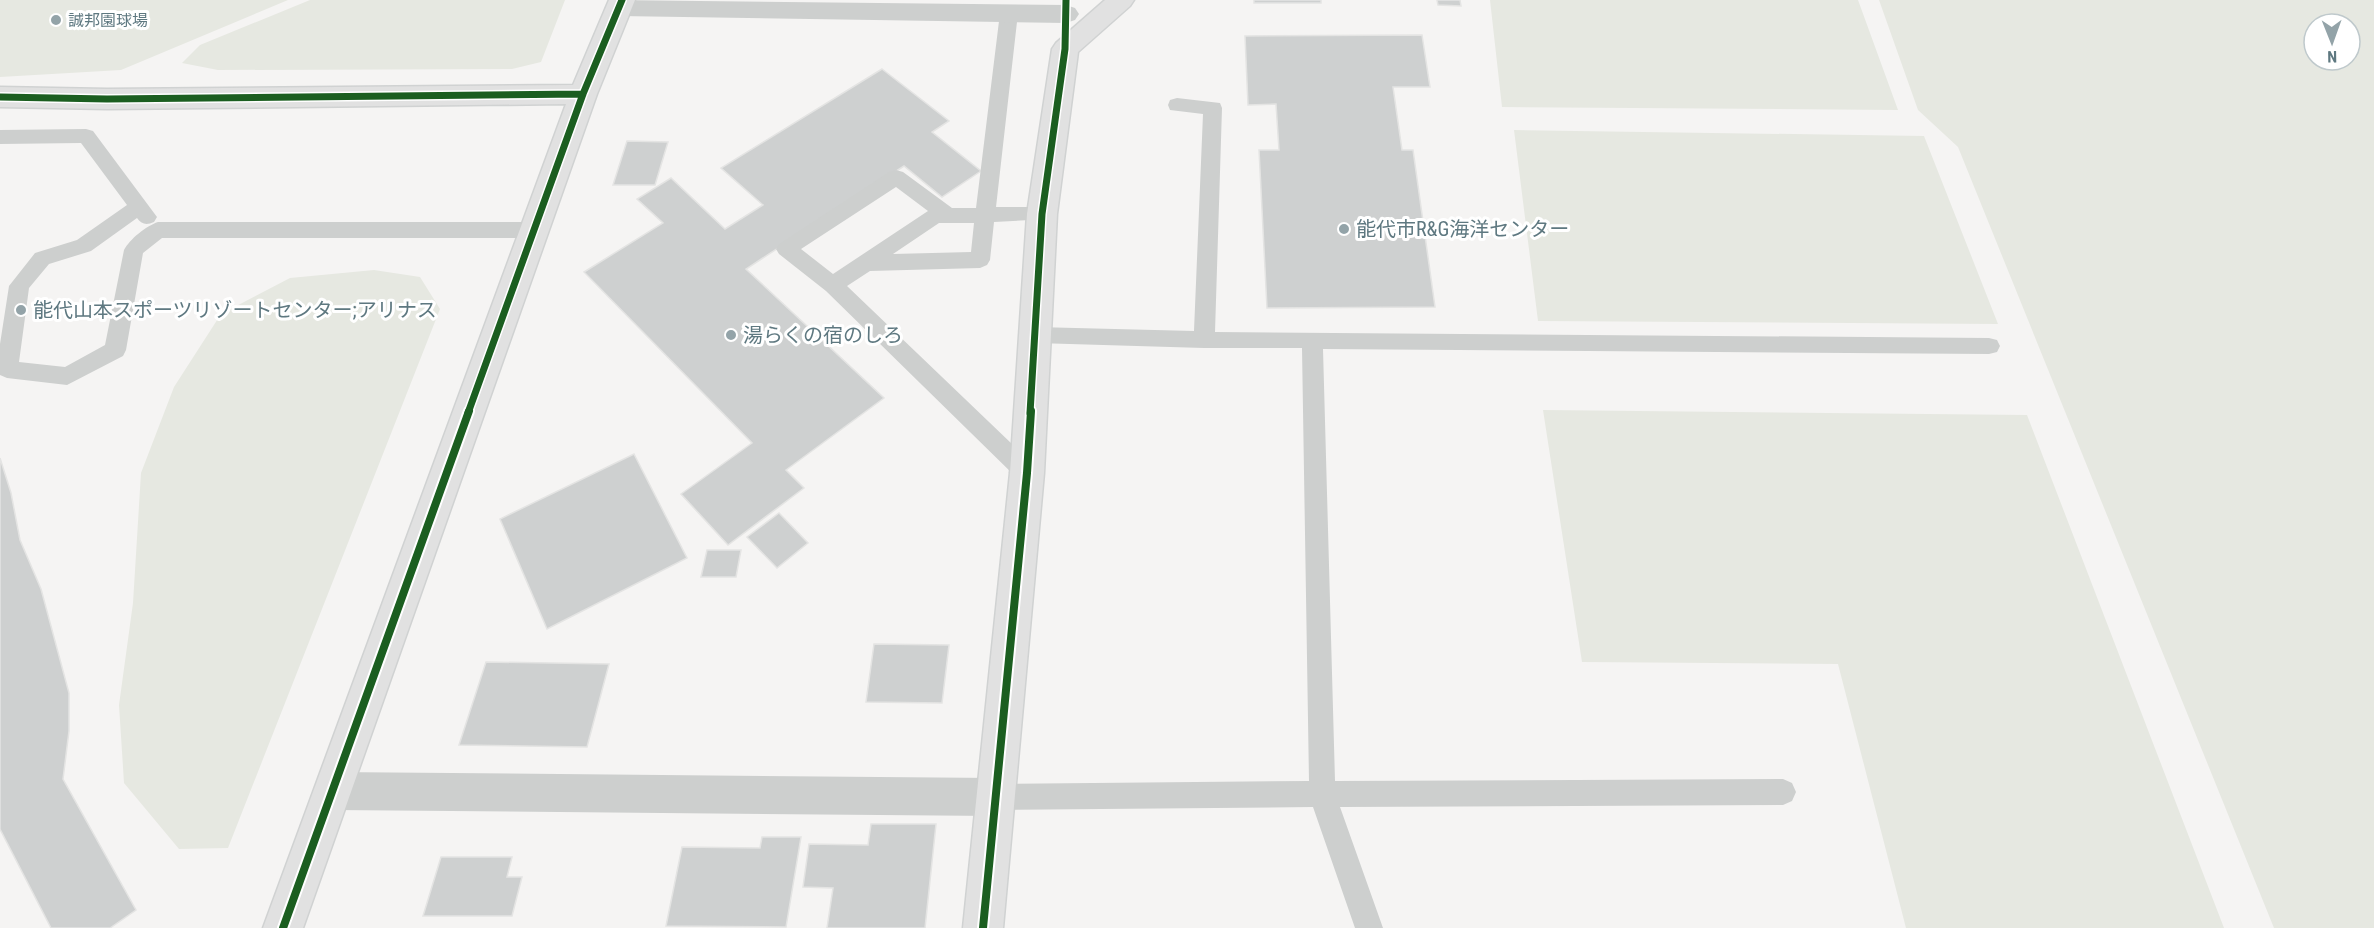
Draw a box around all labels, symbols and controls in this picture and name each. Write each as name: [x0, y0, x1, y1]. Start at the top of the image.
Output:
place label: 誠邦園球場: [68, 11, 148, 30]
north arrow: [2302, 12, 2362, 72]
marker: 誠邦園球場: [49, 13, 63, 27]
text: N: [2327, 47, 2337, 66]
place label: 能代市R&G海洋センター: [1356, 217, 1569, 241]
marker: 能代市R&G海洋センター: [1337, 222, 1351, 236]
place label: 能代山本スポーツリゾートセンター;アリナス: [33, 298, 437, 322]
marker: 能代山本スポーツリゾートセンター;アリナス: [14, 303, 28, 317]
place label: 湯らくの宿のしろ: [743, 323, 903, 347]
marker: 湯らくの宿のしろ: [724, 328, 738, 342]

